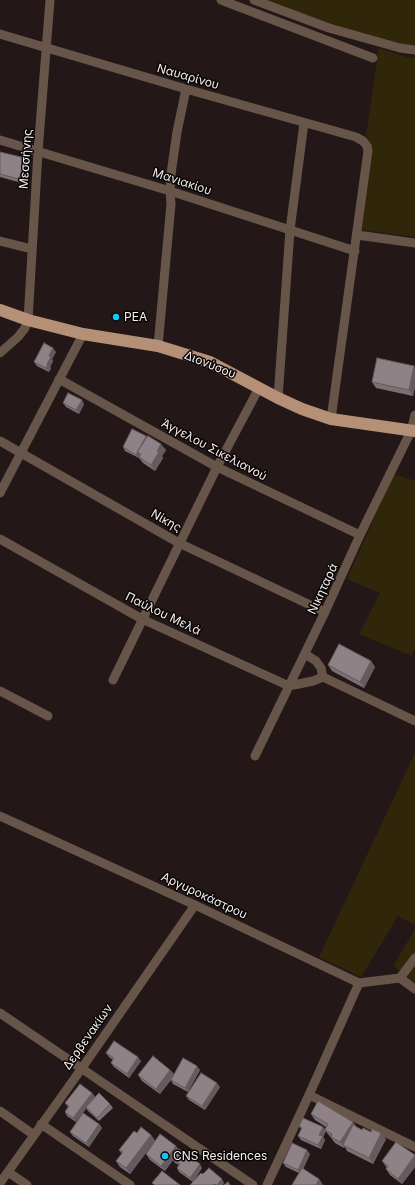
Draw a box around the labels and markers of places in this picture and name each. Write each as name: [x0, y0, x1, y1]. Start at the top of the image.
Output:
place label: ΡΕΑ: [124, 310, 147, 324]
marker: ΡΕΑ: [111, 312, 121, 322]
place label: CNS Residences: [173, 1149, 267, 1163]
marker: CNS Residences: [160, 1151, 170, 1161]

